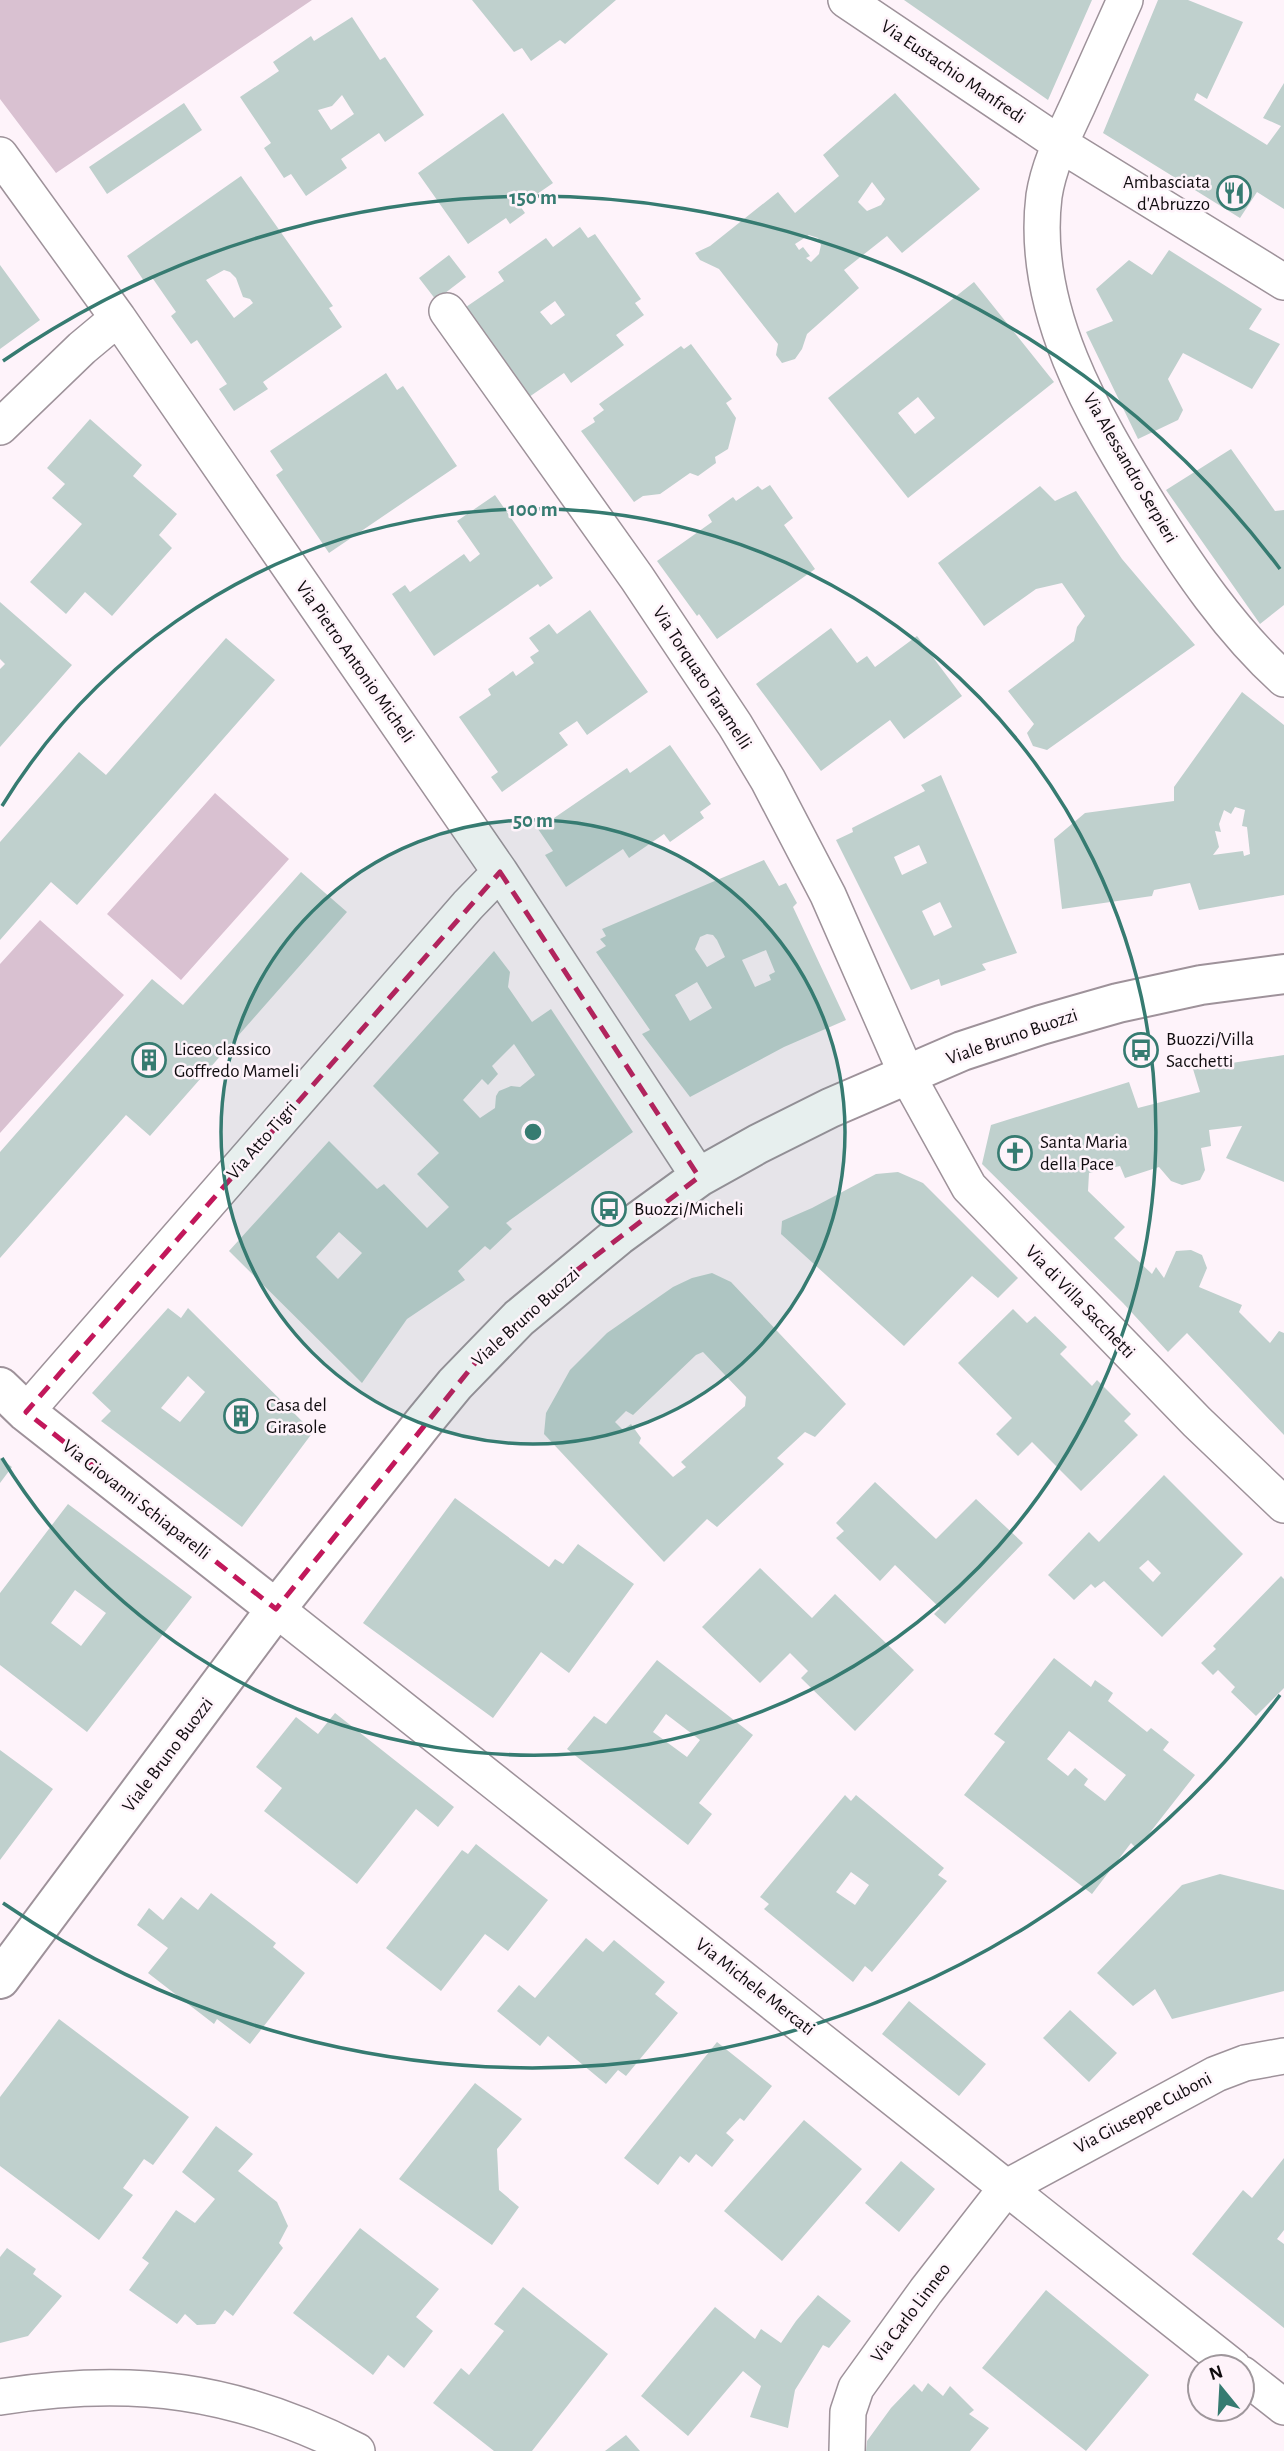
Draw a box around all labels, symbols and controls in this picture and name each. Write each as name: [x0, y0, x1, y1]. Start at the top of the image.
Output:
street label: Via Eustachio Manfredi: [877, 17, 1029, 127]
place label: Ambasciata d'Abruzzo: [1123, 173, 1210, 214]
restaurant icon: Ambasciata d'Abruzzo: [1215, 174, 1253, 212]
text: 150 m: [509, 187, 557, 208]
street label: Via Alessandro Serpieri: [1079, 390, 1181, 546]
text: 100 m: [508, 499, 558, 520]
street label: Via Pietro Antonio Micheli: [292, 578, 418, 746]
street label: Via Torquato Taramelli: [649, 603, 755, 753]
text: 50 m: [513, 810, 553, 831]
street label: Viale Bruno Buozzi: [944, 1006, 1080, 1068]
place label: Buozzi/Villa Sacchetti: [1166, 1030, 1254, 1071]
bus stop icon: Buozzi/Villa Sacchetti: [1122, 1031, 1160, 1069]
place label: Liceo classico Goffredo Mameli: [174, 1040, 299, 1081]
building icon: Liceo classico Goffredo Mameli: [130, 1041, 168, 1079]
street label: Via Atto Tigri: [223, 1099, 301, 1183]
centre of rings: [521, 1120, 545, 1144]
place label: Santa Maria della Pace: [1040, 1133, 1128, 1174]
church icon: Santa Maria della Pace: [996, 1134, 1034, 1172]
bus stop icon: Buozzi/Micheli: [590, 1190, 628, 1228]
place label: Buozzi/Micheli: [634, 1200, 743, 1219]
street label: Via di Villa Sacchetti: [1021, 1242, 1139, 1362]
street label: Viale Bruno Buozzi: [468, 1264, 584, 1370]
place label: Casa del Girasole: [266, 1396, 327, 1437]
building icon: Casa del Girasole: [222, 1397, 260, 1435]
street label: Via Giovanni Schiaparelli: [58, 1436, 214, 1564]
street label: Viale Bruno Buozzi: [119, 1694, 217, 1816]
street label: Via Michele Mercati: [692, 1935, 818, 2039]
street label: Via Giuseppe Cuboni: [1071, 2069, 1215, 2157]
street label: Via Carlo Linneo: [868, 2260, 954, 2366]
north arrow: [1186, 2353, 1256, 2423]
text: N: [1207, 2362, 1225, 2384]

